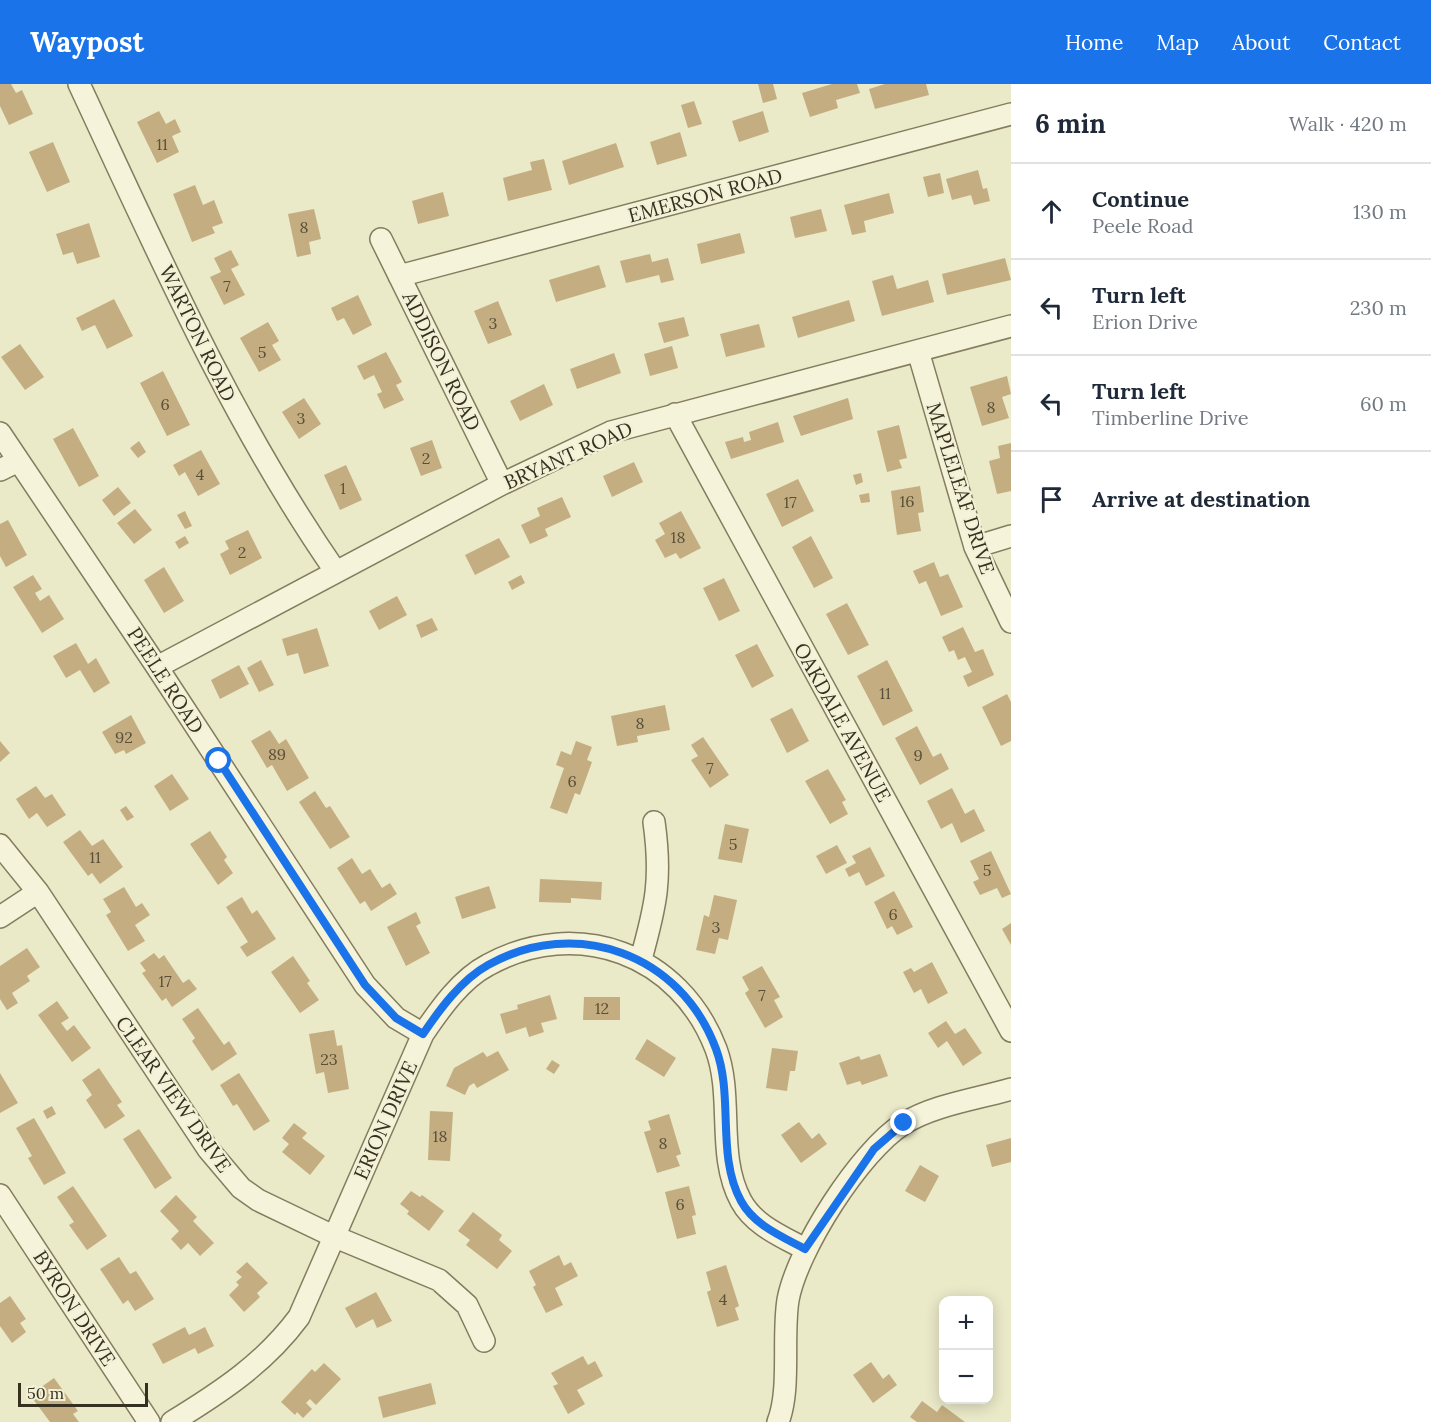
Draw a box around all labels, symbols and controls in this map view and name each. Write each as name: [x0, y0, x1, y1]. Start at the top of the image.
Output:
text: Waypost: [30, 24, 144, 60]
text: Home: [1065, 29, 1123, 56]
text: Map: [1156, 29, 1199, 56]
text: About: [1232, 29, 1290, 56]
text: Contact: [1323, 29, 1401, 56]
text: 6 min: [1035, 107, 1106, 140]
text: Walk · 420 m: [1289, 111, 1407, 136]
house number: 11: [156, 134, 168, 154]
street label: EMERSON ROAD: [625, 162, 785, 228]
text: Continue: [1092, 185, 1189, 213]
icon: ahead: [1035, 195, 1068, 228]
text: 130 m: [1353, 199, 1407, 224]
text: Peele Road: [1092, 213, 1193, 238]
house number: 8: [300, 217, 309, 237]
street label: WARTON ROAD: [154, 261, 242, 405]
house number: 7: [223, 276, 231, 296]
text: Turn left: [1092, 281, 1186, 309]
street label: ADDISON ROAD: [397, 286, 486, 435]
icon: left: [1035, 291, 1068, 324]
text: 230 m: [1350, 295, 1407, 320]
text: Erion Drive: [1092, 309, 1198, 334]
house number: 3: [489, 313, 498, 333]
house number: 5: [258, 342, 266, 362]
text: Turn left: [1092, 377, 1186, 405]
icon: left: [1035, 387, 1068, 420]
text: 60 m: [1360, 391, 1407, 416]
house number: 6: [160, 394, 170, 414]
house number: 8: [987, 397, 996, 417]
street label: MAPLELEAF DRIVE: [921, 399, 1001, 577]
text: Timberline Drive: [1092, 405, 1249, 430]
house number: 3: [297, 408, 306, 428]
street label: BRYANT ROAD: [500, 416, 636, 494]
house number: 2: [422, 448, 430, 468]
house number: 4: [196, 464, 205, 484]
house number: 1: [340, 478, 346, 498]
icon: arrive: [1035, 483, 1068, 516]
text: Arrive at destination: [1092, 485, 1310, 513]
house number: 16: [899, 491, 915, 511]
house number: 17: [783, 492, 797, 512]
house number: 18: [671, 527, 685, 547]
house number: 2: [238, 542, 246, 562]
street label: PEELE ROAD: [122, 622, 210, 738]
street label: OAKDALE AVENUE: [789, 638, 897, 806]
house number: 11: [879, 683, 891, 703]
house number: 8: [636, 713, 645, 733]
house number: 92: [115, 727, 133, 747]
house number: 89: [268, 744, 286, 764]
house number: 9: [913, 745, 923, 765]
route start: [205, 747, 231, 773]
house number: 7: [706, 758, 714, 778]
house number: 6: [567, 771, 577, 791]
house number: 5: [729, 834, 737, 854]
house number: 11: [89, 847, 101, 867]
house number: 5: [983, 860, 991, 880]
house number: 6: [888, 904, 898, 924]
house number: 3: [712, 917, 721, 937]
house number: 17: [158, 971, 172, 991]
house number: 7: [758, 985, 766, 1005]
house number: 12: [595, 998, 609, 1018]
street label: CLEAR VIEW DRIVE: [111, 1011, 237, 1177]
house number: 23: [320, 1049, 338, 1069]
street label: ERION DRIVE: [348, 1057, 422, 1183]
route end: [890, 1109, 916, 1135]
house number: 18: [433, 1126, 447, 1146]
house number: 8: [659, 1133, 668, 1153]
house number: 6: [675, 1194, 685, 1214]
street label: BYRON DRIVE: [28, 1245, 122, 1371]
house number: 4: [719, 1289, 728, 1309]
map controls: [939, 1296, 993, 1404]
button: +: [939, 1296, 993, 1350]
button: −: [939, 1350, 993, 1404]
scale bar: [18, 1380, 148, 1408]
text: 50 m: [27, 1383, 64, 1403]

